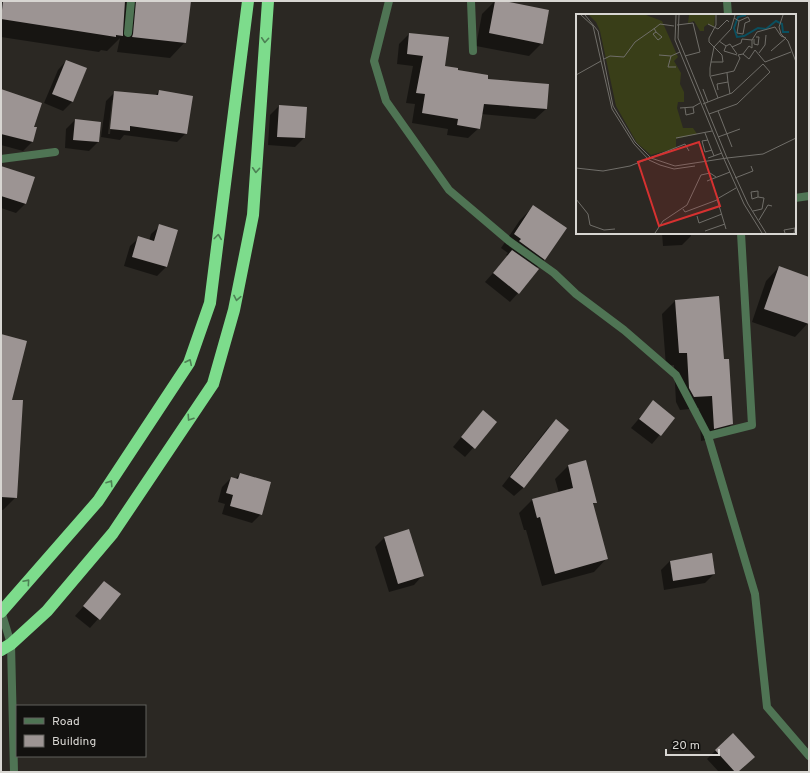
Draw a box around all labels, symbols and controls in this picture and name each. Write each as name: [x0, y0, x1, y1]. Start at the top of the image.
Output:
inset map: [576, 14, 796, 234]
one-way arrow: [260, 37, 269, 43]
one-way arrow: [251, 167, 260, 173]
one-way arrow: [213, 233, 222, 240]
one-way arrow: [233, 295, 241, 301]
one-way arrow: [184, 359, 192, 367]
one-way arrow: [187, 414, 195, 421]
one-way arrow: [106, 480, 113, 487]
one-way arrow: [22, 580, 29, 587]
legend: [16, 705, 146, 757]
text: Road: [52, 714, 80, 730]
scale bar: [666, 731, 719, 757]
text: Building: [52, 734, 96, 750]
text: 20 m: [672, 738, 700, 754]

